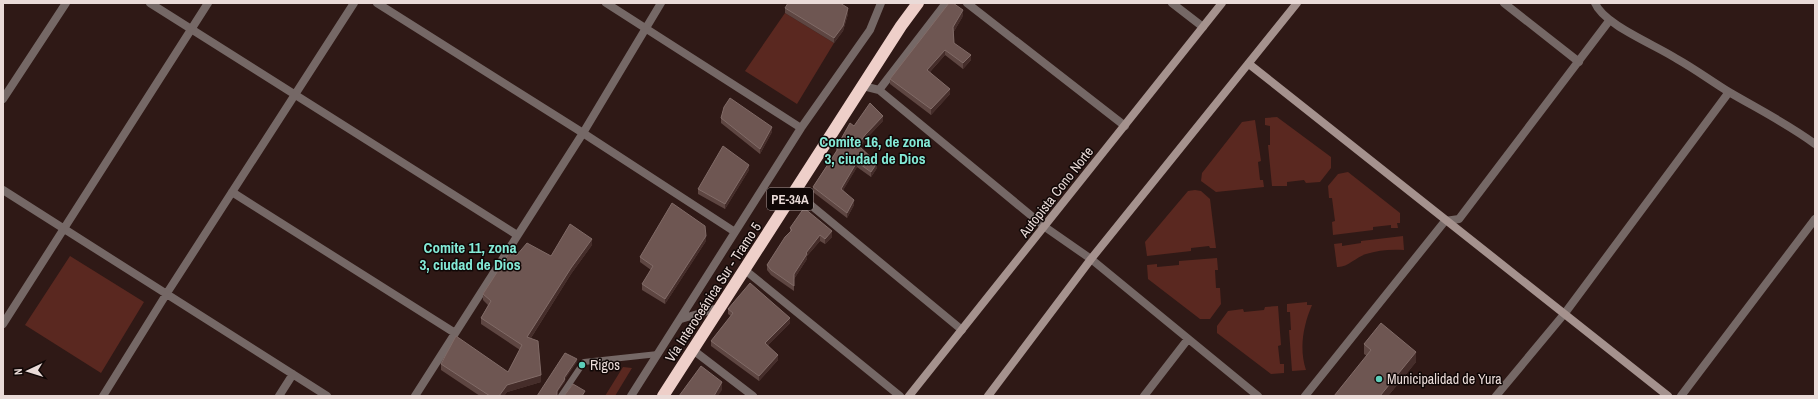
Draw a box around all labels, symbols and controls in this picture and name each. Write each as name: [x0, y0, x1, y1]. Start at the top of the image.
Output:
district label: Comite 16, de zona 3, ciudad de Dios: [819, 131, 931, 169]
street label: Autopista Cono Norte: [1014, 143, 1097, 242]
road number: PE-34A: [767, 188, 813, 210]
street label: Vía Interoceánica Sur - Tramo 5: [661, 219, 765, 365]
district label: Comite 11, zona 3, ciudad de Dios: [419, 237, 521, 275]
north arrow: [8, 351, 48, 391]
place label: Rigos: [590, 356, 620, 374]
marker: Rigos: [577, 360, 587, 370]
text: N: [11, 368, 25, 375]
place label: Municipalidad de Yura: [1387, 370, 1502, 388]
marker: Municipalidad de Yura: [1374, 374, 1384, 384]

